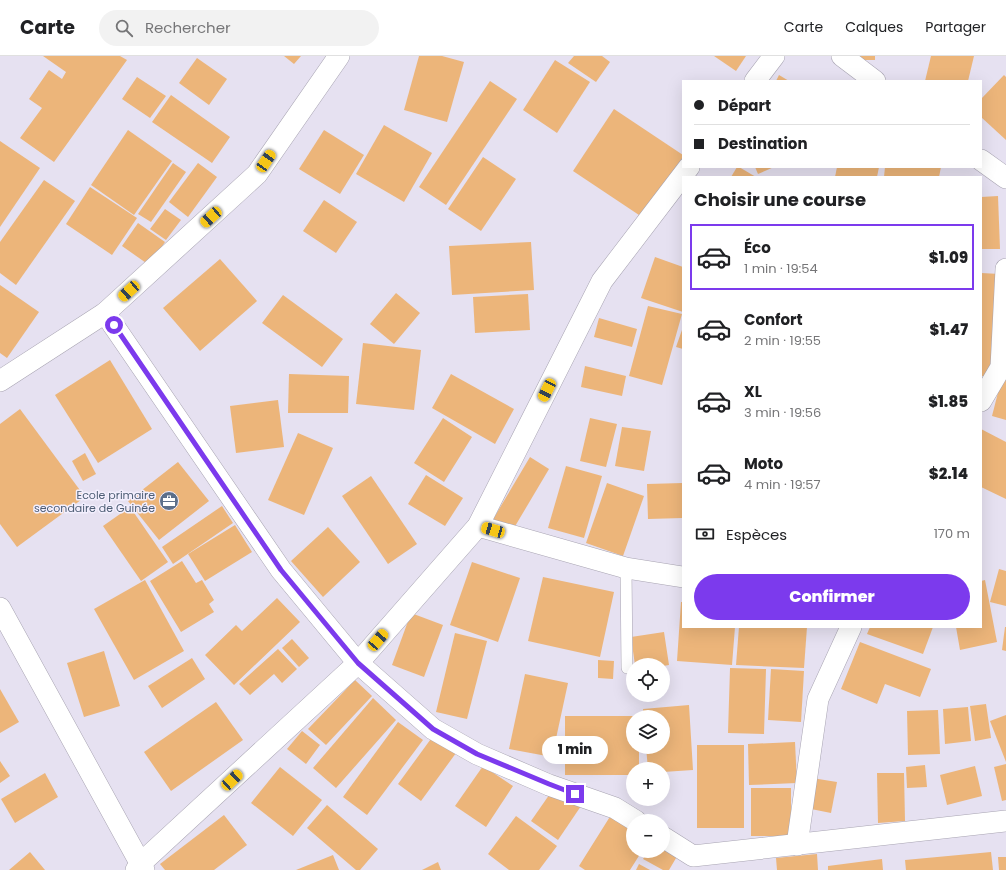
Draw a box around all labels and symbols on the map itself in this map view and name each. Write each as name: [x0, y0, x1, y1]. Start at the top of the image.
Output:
car: [254, 148, 278, 174]
car: [198, 205, 224, 229]
car: [116, 279, 142, 303]
route start: [105, 316, 123, 334]
car: [536, 377, 558, 403]
place label: Ecole primaire secondaire de Guinée: [34, 487, 155, 516]
office icon: Ecole primaire secondaire de Guinée: [158, 490, 180, 512]
car: [480, 521, 506, 539]
car: [366, 627, 390, 653]
callout: 1 min: [542, 736, 608, 764]
car: [219, 767, 245, 793]
route end: [566, 785, 584, 803]

